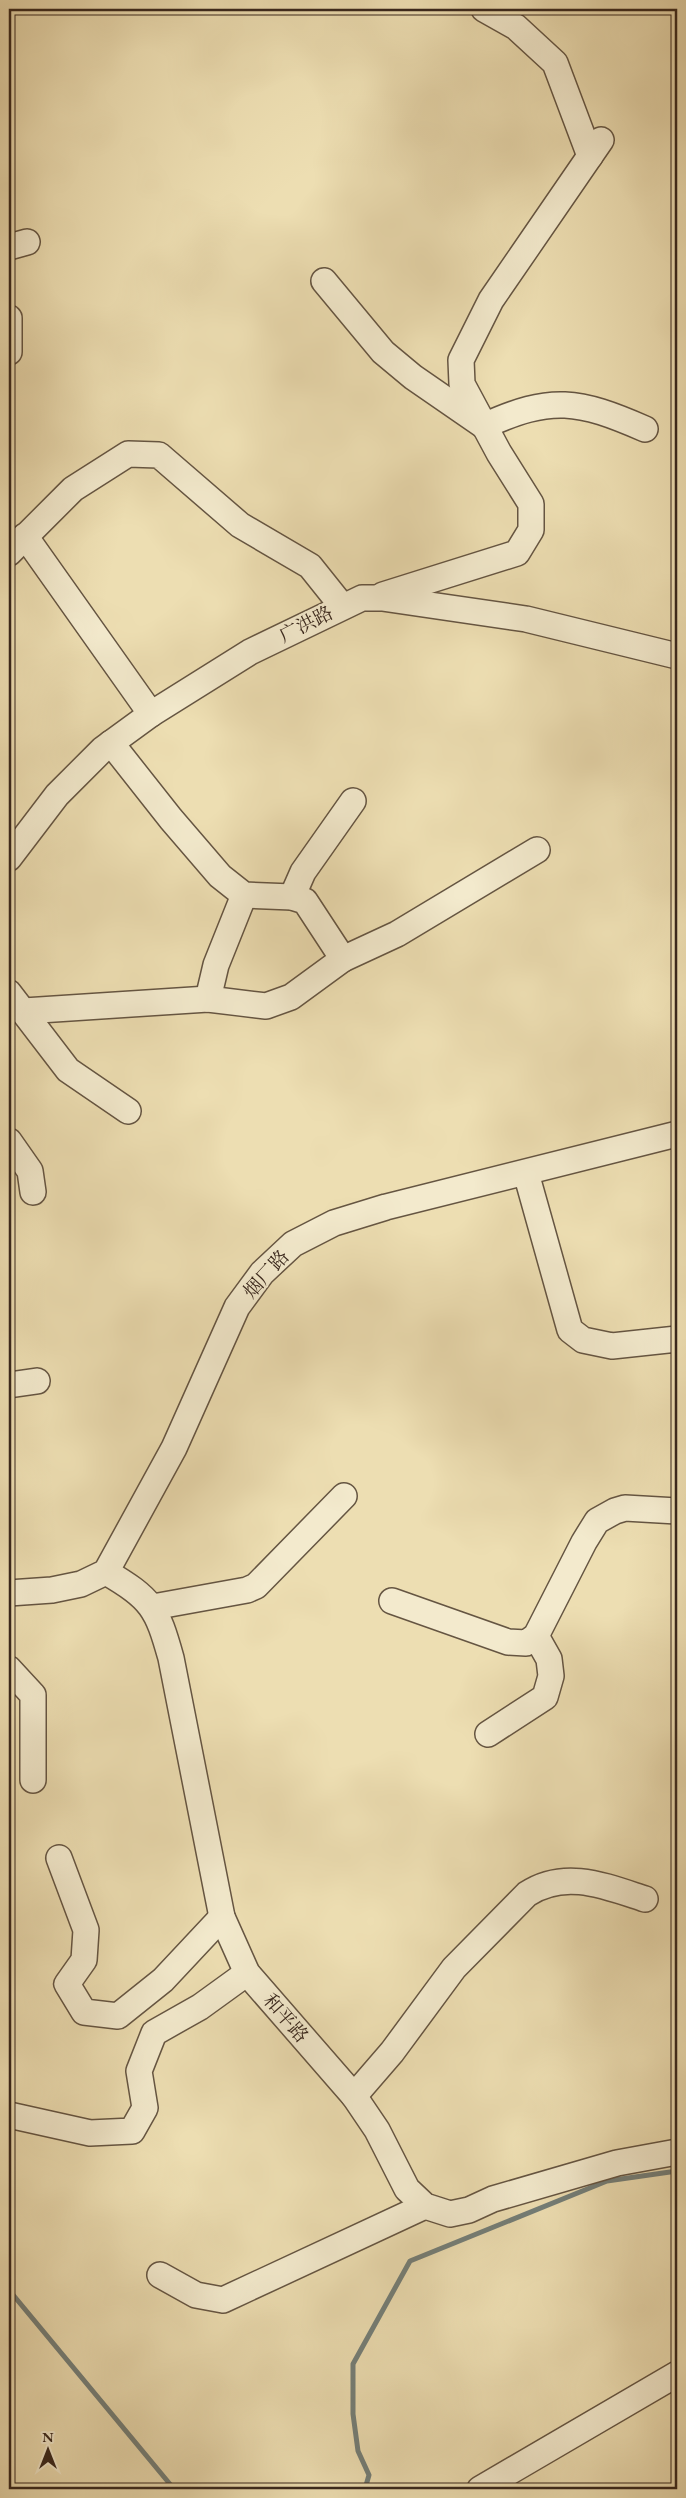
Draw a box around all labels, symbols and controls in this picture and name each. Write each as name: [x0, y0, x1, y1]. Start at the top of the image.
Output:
street label: 广洪路: [275, 600, 337, 648]
street label: 烟厂路: [238, 1244, 294, 1304]
street label: 和平路: [258, 1988, 314, 2048]
north arrow: [22, 2426, 72, 2476]
text: N: [42, 2428, 54, 2446]

